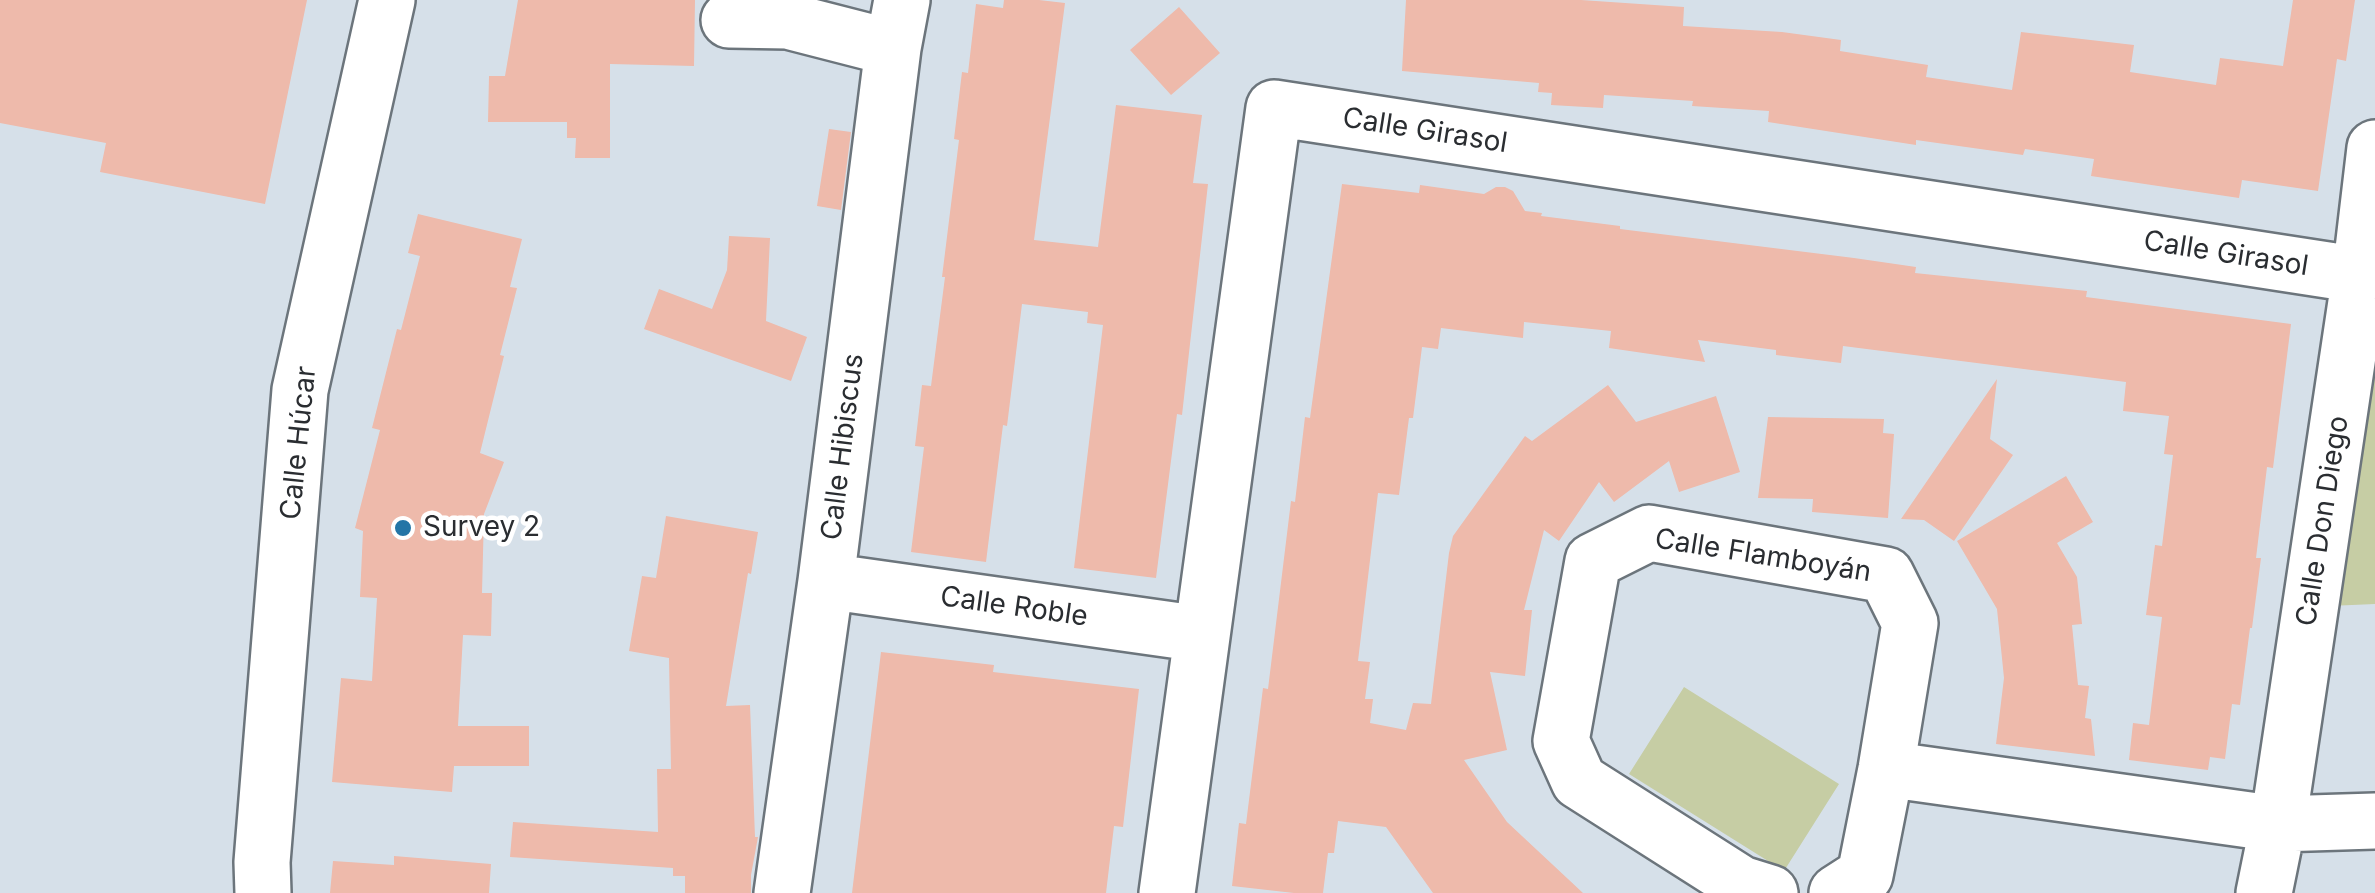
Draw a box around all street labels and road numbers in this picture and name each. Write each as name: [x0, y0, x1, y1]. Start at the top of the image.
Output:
street label: Calle Girasol: [1340, 101, 1510, 161]
street label: Calle Girasol: [2141, 224, 2311, 284]
street label: Calle Hibiscus: [815, 352, 871, 542]
street label: Calle Húcar: [274, 365, 324, 521]
street label: Calle Don Diego: [2290, 413, 2356, 629]
street label: Calle Flamboyán: [1652, 522, 1874, 590]
street label: Calle Roble: [938, 580, 1090, 634]

